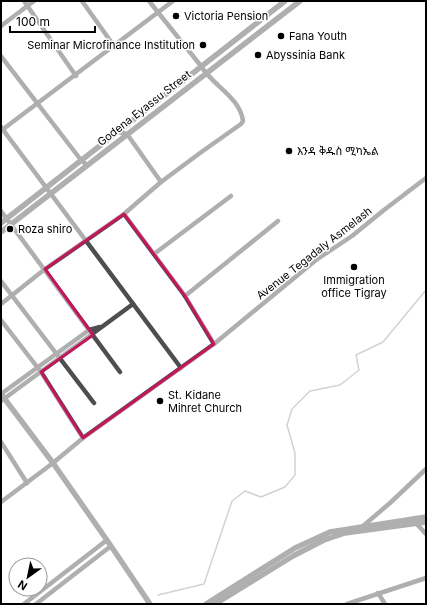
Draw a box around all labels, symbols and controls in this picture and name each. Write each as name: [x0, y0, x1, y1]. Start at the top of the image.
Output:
scale bar: [10, 8, 95, 34]
place label: Victoria Pension: [184, 9, 268, 23]
marker: Victoria Pension: [171, 11, 181, 21]
text: 100 m: [16, 14, 50, 29]
place label: Fana Youth: [289, 29, 347, 43]
marker: Fana Youth: [276, 31, 286, 41]
place label: Seminar Microfinance Institution: [27, 38, 195, 52]
marker: Seminar Microfinance Institution: [198, 40, 208, 50]
place label: Abyssinia Bank: [266, 48, 345, 62]
marker: Abyssinia Bank: [253, 50, 263, 60]
street label: Godena Eyassu Street: [94, 67, 194, 149]
place label: እንዳ ቅዱስ ሚካኤል: [297, 144, 379, 158]
marker: እንዳ ቅዱስ ሚካኤል: [284, 146, 294, 156]
street label: Avenue Tegadaly Asmelash: [253, 204, 375, 302]
place label: Roza shiro: [18, 222, 73, 236]
marker: Roza shiro: [5, 224, 15, 234]
marker: Immigration office Tigray: [349, 262, 359, 272]
place label: Immigration office Tigray: [321, 273, 387, 300]
place label: St. Kidane Mihret Church: [168, 388, 242, 415]
marker: St. Kidane Mihret Church: [155, 396, 165, 406]
north arrow: [8, 557, 48, 597]
text: N: [15, 577, 30, 594]

